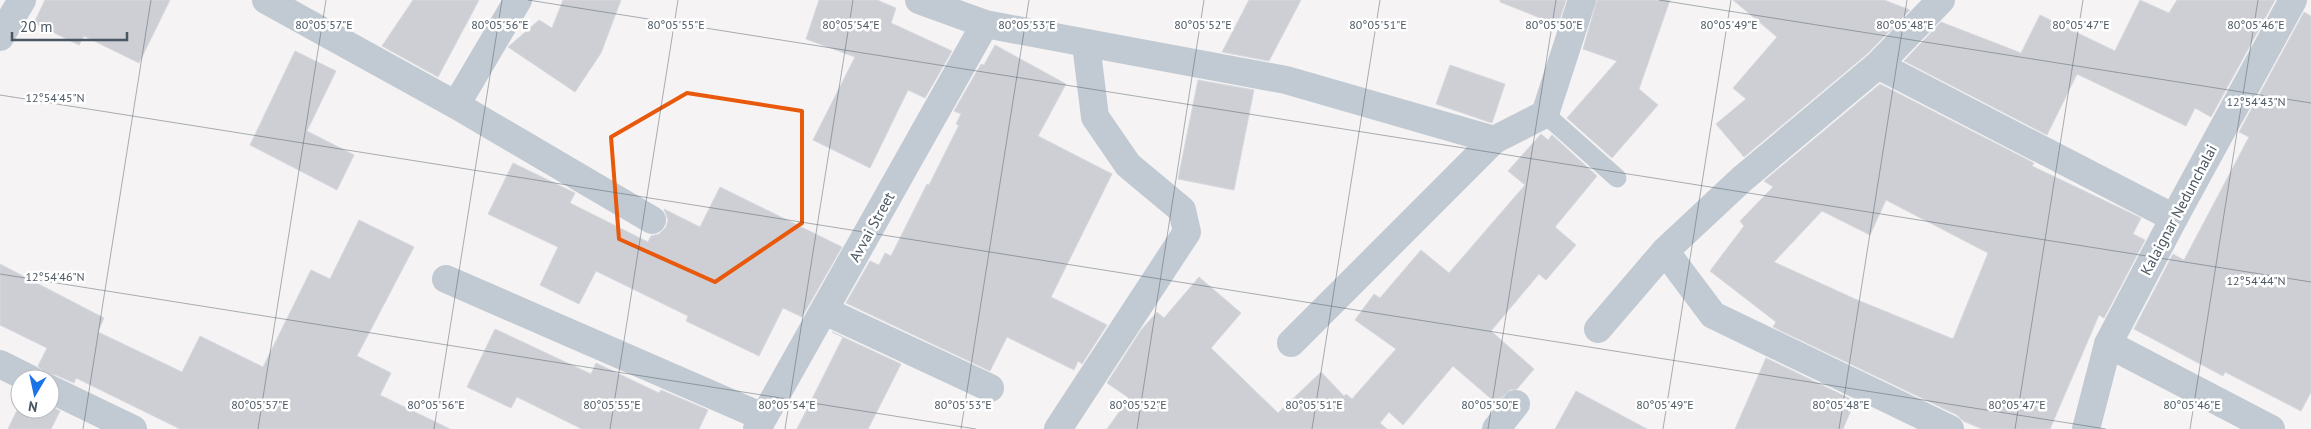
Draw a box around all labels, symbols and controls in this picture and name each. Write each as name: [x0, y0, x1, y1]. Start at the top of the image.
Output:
scale bar: [12, 10, 128, 42]
text: 20 m: [20, 17, 53, 36]
text: 80°05'57"E: [295, 17, 353, 32]
text: 80°05'56"E: [471, 17, 529, 32]
text: 80°05'55"E: [647, 17, 705, 32]
text: 80°05'54"E: [822, 17, 880, 32]
text: 80°05'53"E: [998, 17, 1056, 32]
text: 80°05'52"E: [1174, 17, 1232, 32]
text: 80°05'51"E: [1349, 17, 1407, 32]
text: 80°05'50"E: [1525, 17, 1583, 32]
text: 80°05'49"E: [1700, 17, 1758, 32]
text: 80°05'48"E: [1876, 17, 1934, 32]
text: 80°05'47"E: [2052, 17, 2110, 32]
text: 80°05'46"E: [2227, 17, 2285, 32]
text: 12°54'45"N: [25, 90, 85, 105]
text: 12°54'43"N: [2226, 94, 2286, 109]
street label: Kalaignar Nedunchalai: [2136, 141, 2221, 278]
street label: Avvai Street: [845, 189, 898, 265]
text: 12°54'46"N: [25, 269, 85, 284]
text: 12°54'44"N: [2226, 273, 2286, 288]
north arrow: [10, 369, 60, 419]
text: N: [27, 397, 39, 416]
text: 80°05'57"E: [231, 397, 289, 412]
text: 80°05'56"E: [407, 397, 465, 412]
text: 80°05'55"E: [583, 397, 641, 412]
text: 80°05'54"E: [758, 397, 816, 412]
text: 80°05'53"E: [934, 397, 992, 412]
text: 80°05'52"E: [1109, 397, 1167, 412]
text: 80°05'51"E: [1285, 397, 1343, 412]
text: 80°05'50"E: [1461, 397, 1519, 412]
text: 80°05'49"E: [1636, 397, 1694, 412]
text: 80°05'48"E: [1812, 397, 1870, 412]
text: 80°05'47"E: [1988, 397, 2046, 412]
text: 80°05'46"E: [2163, 397, 2221, 412]

